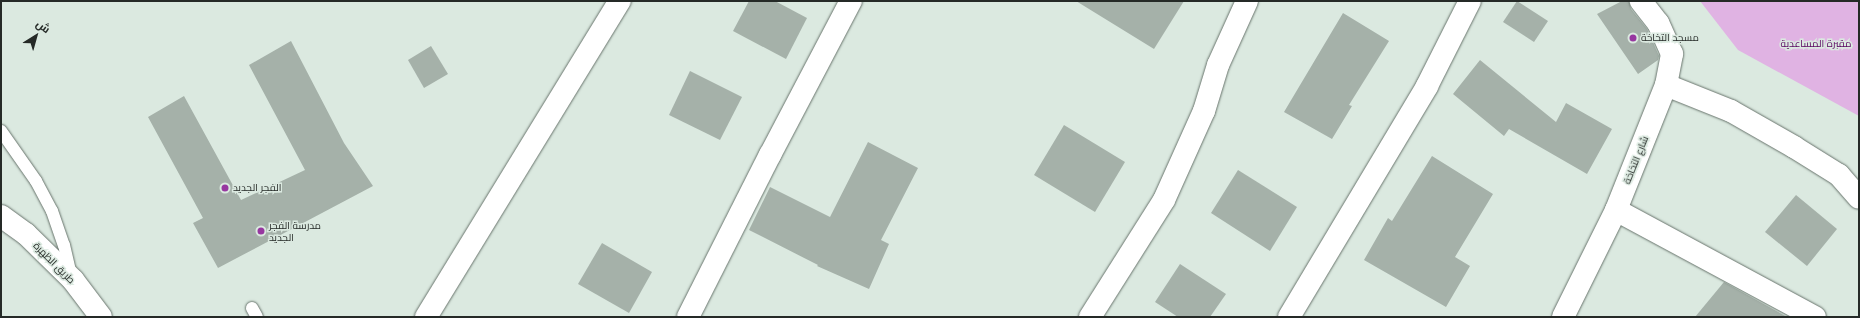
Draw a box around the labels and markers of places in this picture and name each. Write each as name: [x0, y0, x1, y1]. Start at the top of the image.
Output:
place label: مسجد التخاخة: [1641, 32, 1699, 44]
marker: مسجد التخاخة: [1628, 33, 1638, 43]
place label: الفجر الجديد: [233, 182, 281, 194]
marker: الفجر الجديد: [220, 183, 230, 193]
place label: مدرسة الفجر الجديد: [269, 219, 321, 242]
marker: مدرسة الفجر الجديد: [256, 226, 266, 236]

